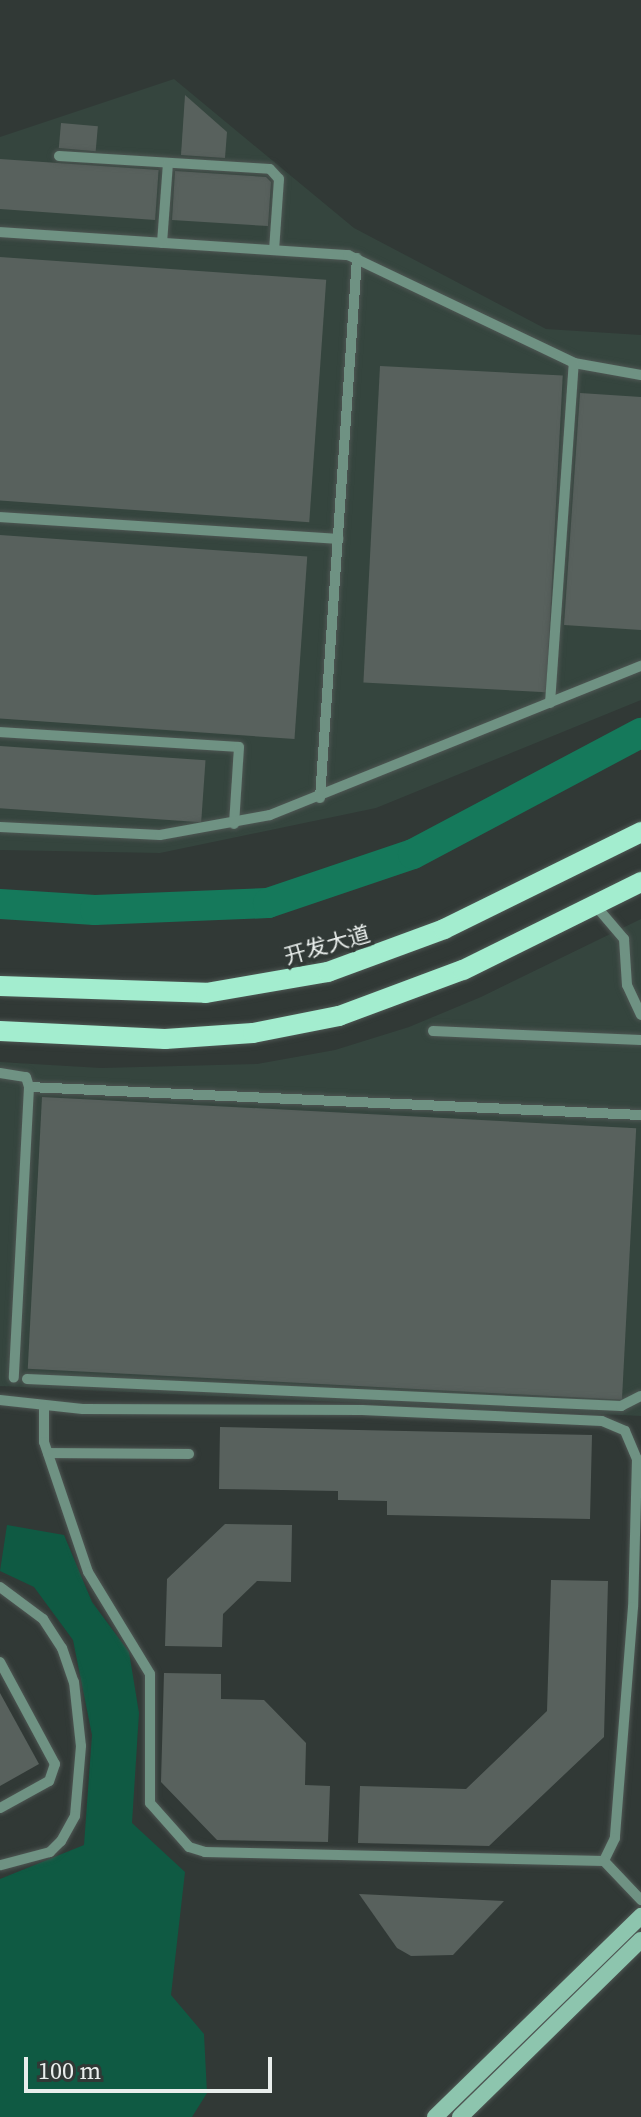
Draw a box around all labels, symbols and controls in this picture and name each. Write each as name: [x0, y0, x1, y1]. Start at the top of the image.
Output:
street label: 开发大道: [281, 920, 373, 970]
scale bar: [28, 2041, 276, 2091]
text: 100 m: [38, 2054, 101, 2087]

